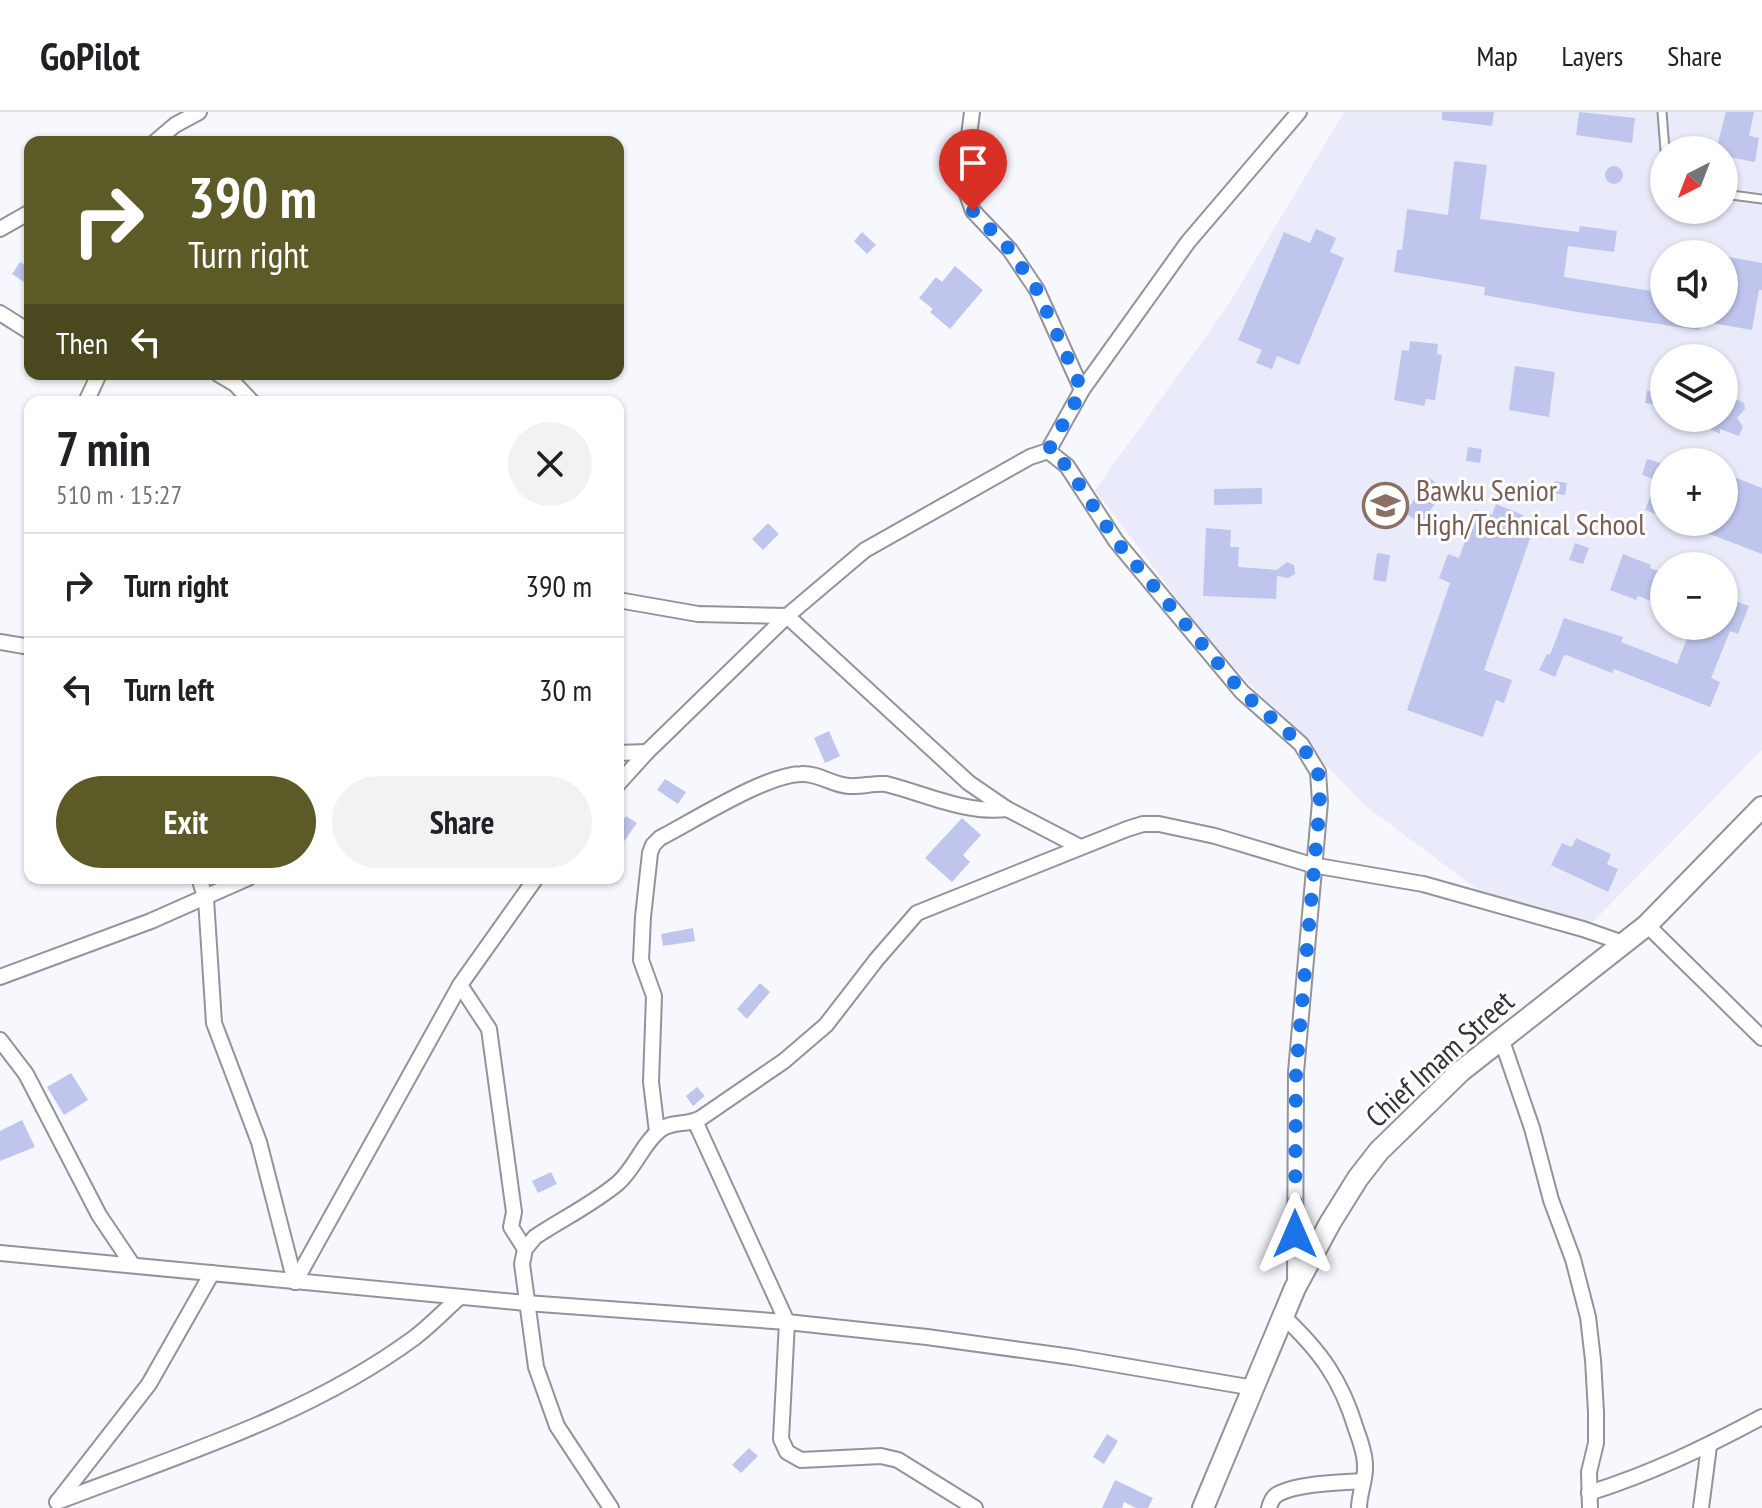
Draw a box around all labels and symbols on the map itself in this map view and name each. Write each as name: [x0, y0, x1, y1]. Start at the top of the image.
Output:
pin: [939, 129, 1007, 211]
north arrow: [1650, 136, 1738, 224]
place label: Bawku Senior High/Technical School: [1416, 470, 1645, 543]
school or university icon: Bawku Senior High/Technical School: [1361, 482, 1409, 530]
street label: Chief Imam Street: [1357, 981, 1522, 1135]
position arrow: [1253, 1192, 1337, 1276]

